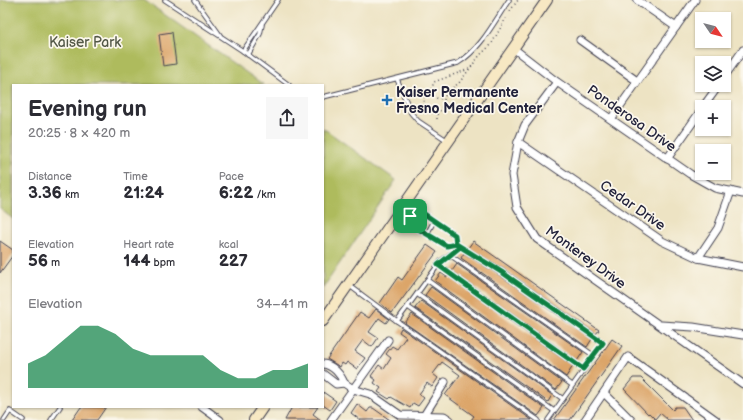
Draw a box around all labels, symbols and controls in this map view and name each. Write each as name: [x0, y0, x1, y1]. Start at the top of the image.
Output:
north arrow: [695, 12, 731, 48]
map controls: [695, 12, 731, 180]
park label: Kaiser Park: [49, 34, 121, 51]
button: layers: [695, 56, 731, 92]
street label: Ponderosa Drive: [584, 81, 679, 155]
place label: Kaiser Permanente Fresno Medical Center: [396, 84, 542, 117]
marker: Kaiser Permanente Fresno Medical Center: [381, 94, 393, 106]
text: Evening run: [28, 96, 147, 123]
button: share: [266, 97, 308, 139]
button: +: [695, 100, 731, 136]
text: 20:25 · 8 × 420 m: [28, 125, 130, 141]
button: −: [695, 144, 731, 180]
text: Distance: [28, 170, 72, 183]
text: Time: [123, 170, 148, 183]
text: Pace: [219, 170, 244, 183]
street label: Cedar Drive: [597, 177, 669, 234]
text: 3.36: [28, 183, 62, 203]
text: 21:24: [123, 183, 164, 203]
text: 6:22: [219, 183, 253, 203]
text: km: [62, 188, 79, 201]
text: /km: [253, 188, 276, 201]
pin: [393, 199, 427, 233]
icon: arrive: [399, 205, 421, 227]
street label: Monterey Drive: [542, 223, 629, 292]
text: Elevation: [28, 238, 74, 251]
text: Heart rate: [123, 238, 174, 251]
text: kcal: [219, 238, 238, 251]
text: 56: [28, 251, 48, 271]
text: 144: [123, 251, 151, 271]
text: 227: [219, 251, 248, 271]
text: m: [48, 256, 60, 269]
text: bpm: [151, 256, 175, 269]
text: Elevation: [28, 296, 82, 312]
text: 34–41 m: [256, 296, 308, 312]

